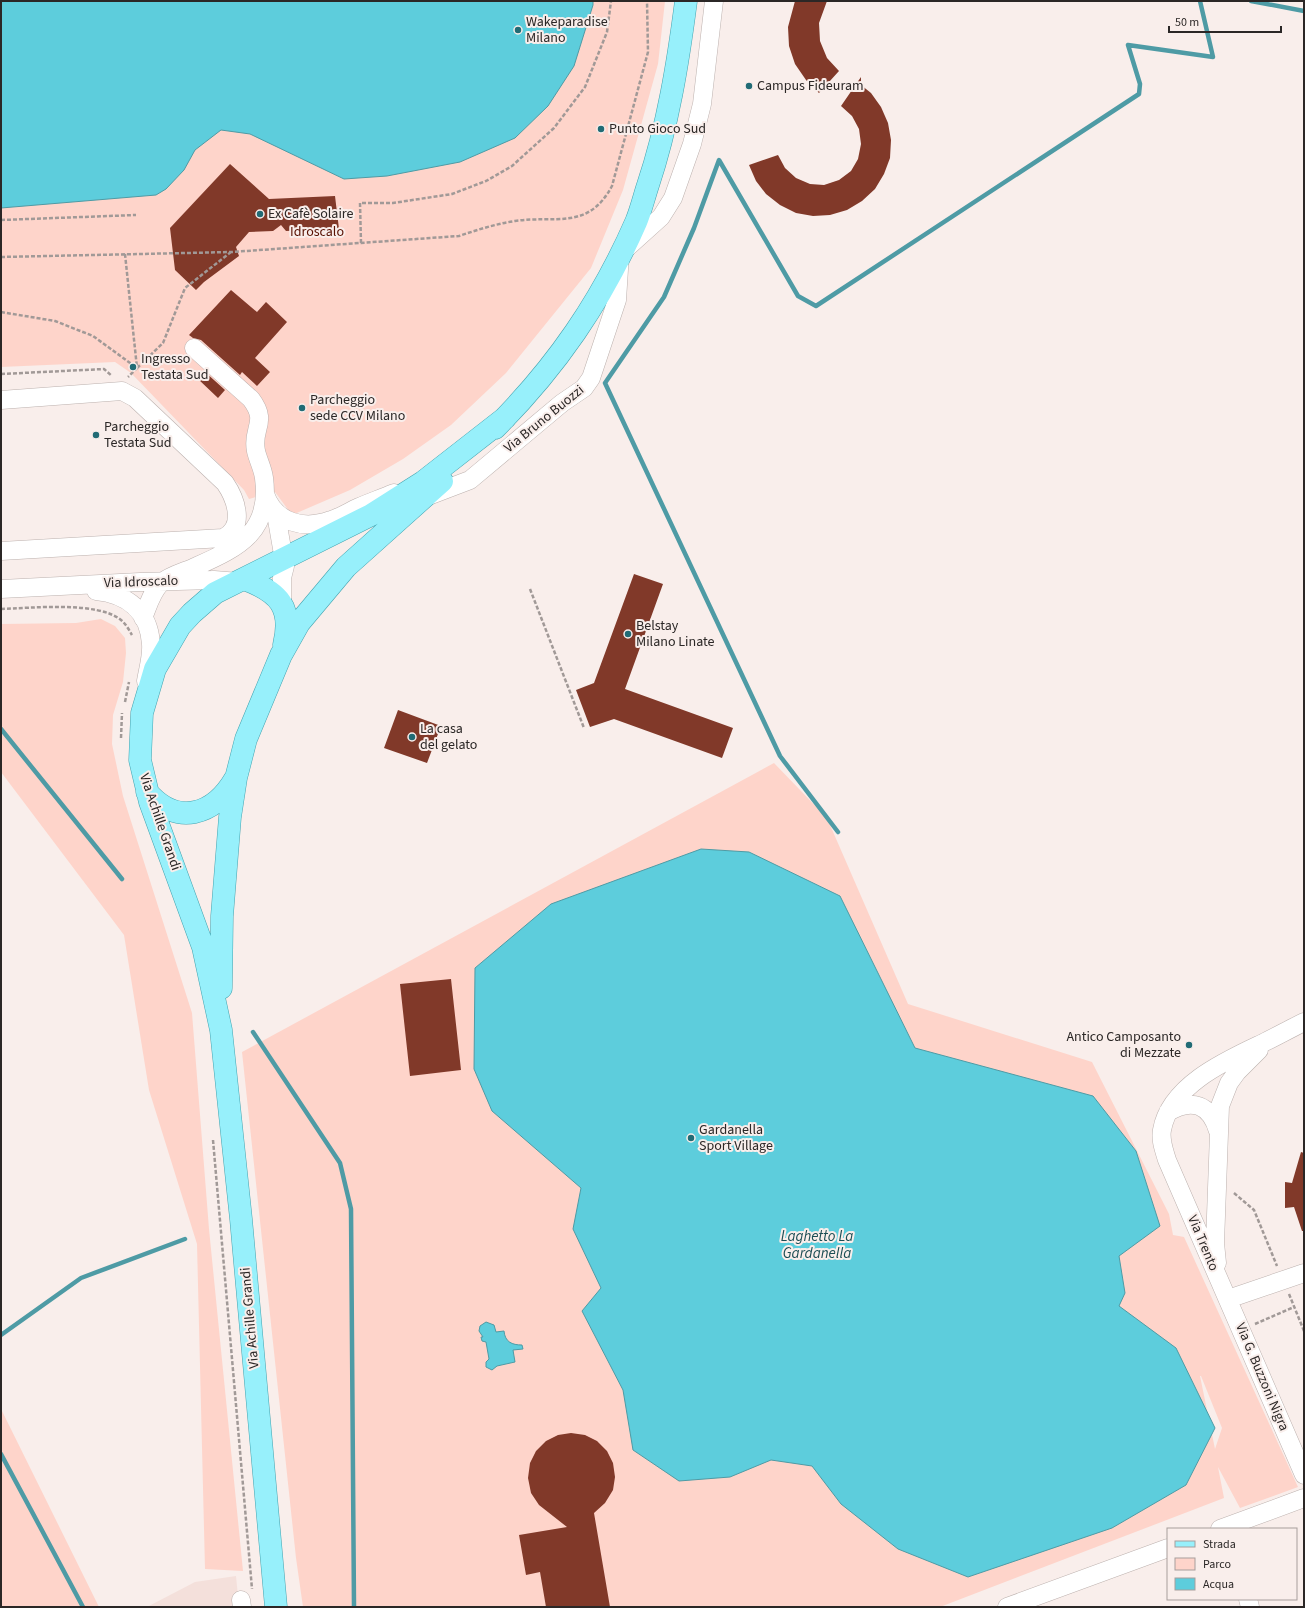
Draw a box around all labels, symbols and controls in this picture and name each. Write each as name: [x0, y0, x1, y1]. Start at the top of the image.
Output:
scale bar: [1169, 8, 1281, 34]
place label: Wakeparadise Milano: [526, 12, 608, 48]
text: 50 m: [1175, 14, 1199, 31]
marker: Wakeparadise Milano: [513, 25, 523, 35]
place label: Campus Fideuram: [757, 76, 864, 96]
marker: Campus Fideuram: [744, 81, 754, 91]
place label: Punto Gioco Sud: [609, 119, 706, 139]
marker: Punto Gioco Sud: [596, 124, 606, 134]
place label: Ex Cafè Solaire: [268, 204, 354, 224]
marker: Ex Cafè Solaire: [255, 209, 265, 219]
park label: Idroscalo: [290, 222, 344, 242]
place label: Ingresso Testata Sud: [141, 349, 209, 385]
marker: Ingresso Testata Sud: [128, 362, 138, 372]
street label: Via Bruno Buozzi: [500, 380, 588, 458]
place label: Parcheggio sede CCV Milano: [310, 390, 405, 426]
marker: Parcheggio sede CCV Milano: [297, 403, 307, 413]
place label: Parcheggio Testata Sud: [104, 417, 172, 453]
marker: Parcheggio Testata Sud: [91, 430, 101, 440]
street label: Via Idroscalo: [103, 571, 179, 593]
place label: Belstay Milano Linate: [636, 616, 715, 652]
marker: Belstay Milano Linate: [623, 629, 633, 639]
place label: La casa del gelato: [420, 719, 477, 755]
marker: La casa del gelato: [407, 732, 417, 742]
street label: Via Achille Grandi: [134, 771, 186, 873]
place label: Antico Camposanto di Mezzate: [1066, 1027, 1181, 1063]
marker: Antico Camposanto di Mezzate: [1184, 1040, 1194, 1050]
place label: Gardanella Sport Village: [699, 1120, 773, 1156]
marker: Gardanella Sport Village: [686, 1133, 696, 1143]
street label: Via Trento: [1182, 1212, 1224, 1274]
water label: Laghetto La Gardanella: [781, 1226, 853, 1264]
street label: Via Achille Grandi: [236, 1267, 264, 1369]
street label: Via G. Buzzoni Nigra: [1230, 1320, 1294, 1434]
legend: [1167, 1528, 1297, 1600]
text: Strada: [1203, 1536, 1236, 1553]
text: Parco: [1203, 1556, 1231, 1573]
text: Acqua: [1203, 1576, 1234, 1593]

